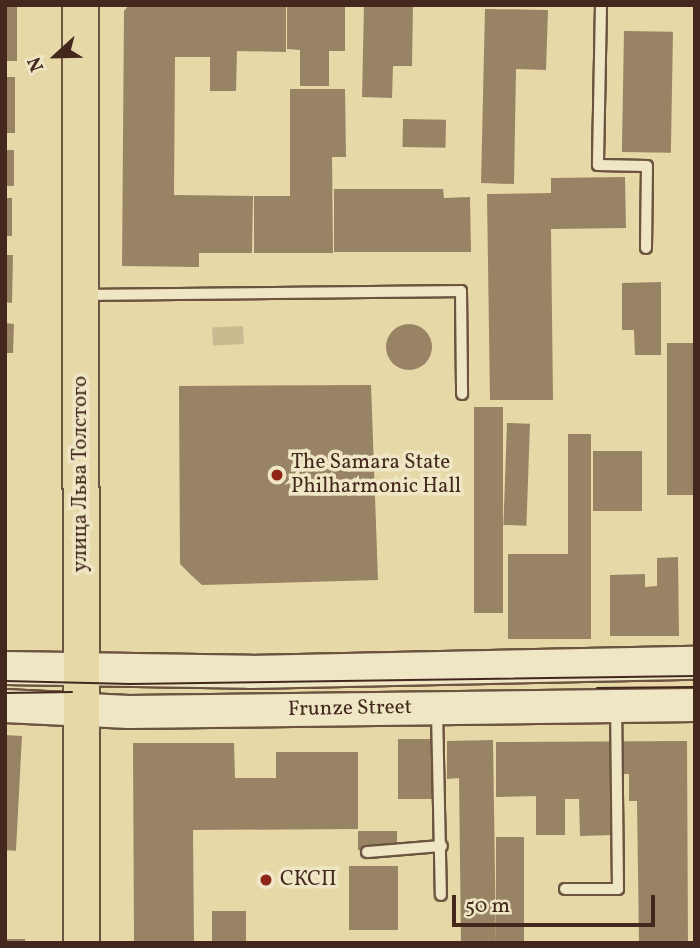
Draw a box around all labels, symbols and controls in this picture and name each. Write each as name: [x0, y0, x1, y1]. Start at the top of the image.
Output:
north arrow: [21, 21, 91, 91]
text: N: [22, 53, 51, 75]
street label: улица Льва Толстого: [68, 375, 94, 573]
place label: The Samara State Philharmonic Hall: [291, 450, 461, 500]
marker: The Samara State Philharmonic Hall: [269, 467, 285, 483]
street label: Frunze Street: [288, 695, 412, 723]
place label: СКСП: [280, 867, 337, 893]
marker: СКСП: [258, 872, 274, 888]
scale bar: [455, 881, 658, 925]
text: 50 m: [465, 892, 510, 921]

